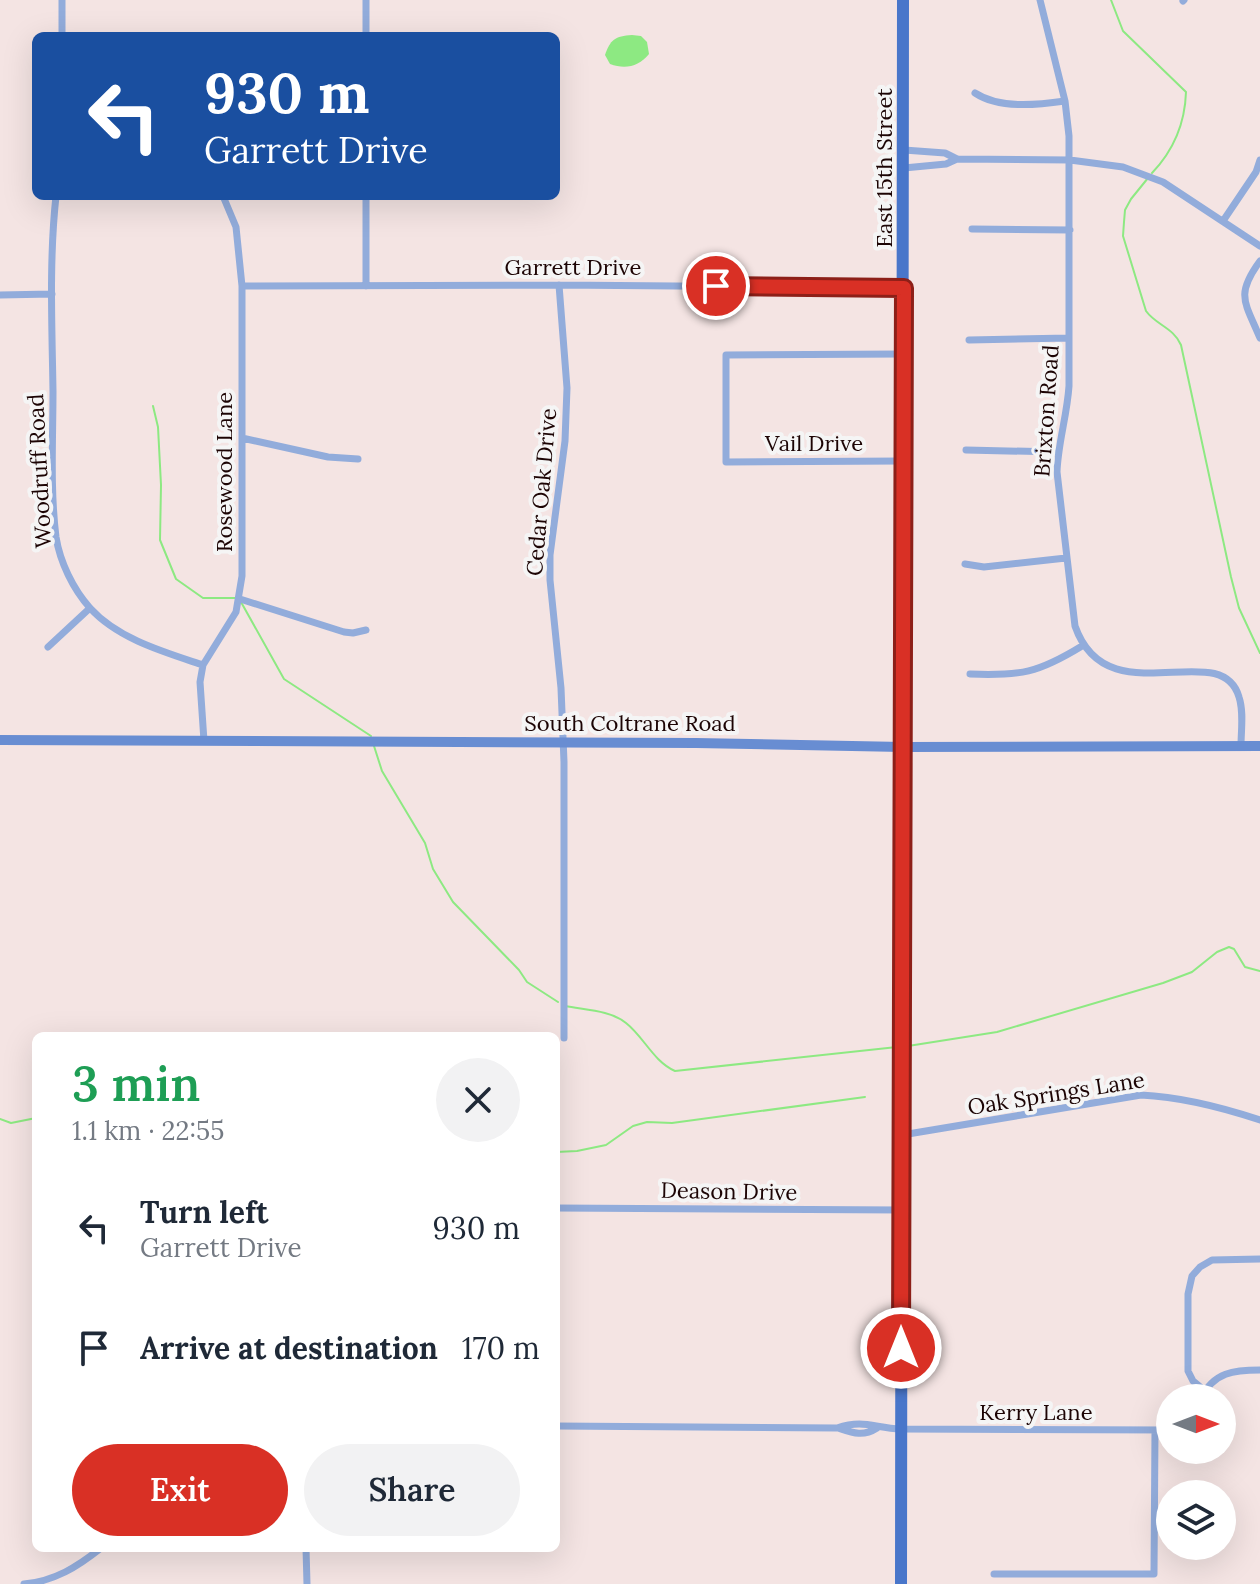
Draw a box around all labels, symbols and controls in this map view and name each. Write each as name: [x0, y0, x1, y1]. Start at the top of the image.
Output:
text: 930 m: [204, 57, 369, 128]
icon: left: [72, 64, 176, 168]
street label: East 15th Street: [870, 88, 898, 248]
text: Garrett Drive: [204, 127, 428, 173]
pin: [682, 252, 750, 320]
street label: Garrett Drive: [505, 253, 641, 281]
icon: arrive: [694, 264, 738, 308]
street label: Brixton Road: [1027, 344, 1065, 478]
street label: Rosewood Lane: [210, 392, 238, 552]
street label: Woodruff Road: [21, 393, 57, 549]
street label: Cedar Oak Drive: [520, 407, 562, 577]
street label: Vail Drive: [764, 429, 863, 457]
street label: South Coltrane Road: [524, 709, 736, 737]
text: 3 min: [72, 1053, 200, 1114]
button: close: [436, 1058, 520, 1142]
street label: Oak Springs Lane: [965, 1065, 1147, 1121]
text: 1.1 km · 22:55: [72, 1114, 224, 1147]
street label: Deason Drive: [660, 1176, 798, 1206]
text: Turn left: [140, 1193, 268, 1231]
icon: left: [72, 1206, 116, 1250]
text: 930 m: [433, 1209, 520, 1247]
text: Garrett Drive: [140, 1231, 302, 1264]
position arrow: [859, 1306, 943, 1390]
icon: arrive: [72, 1326, 116, 1370]
text: Arrive at destination: [140, 1329, 438, 1367]
text: 170 m: [462, 1329, 540, 1367]
north arrow: [1156, 1384, 1236, 1464]
map controls: [1156, 1384, 1236, 1560]
street label: Kerry Lane: [979, 1398, 1093, 1426]
button: Exit: [72, 1444, 288, 1536]
button: Share: [304, 1444, 520, 1536]
button: layers: [1156, 1480, 1236, 1560]

